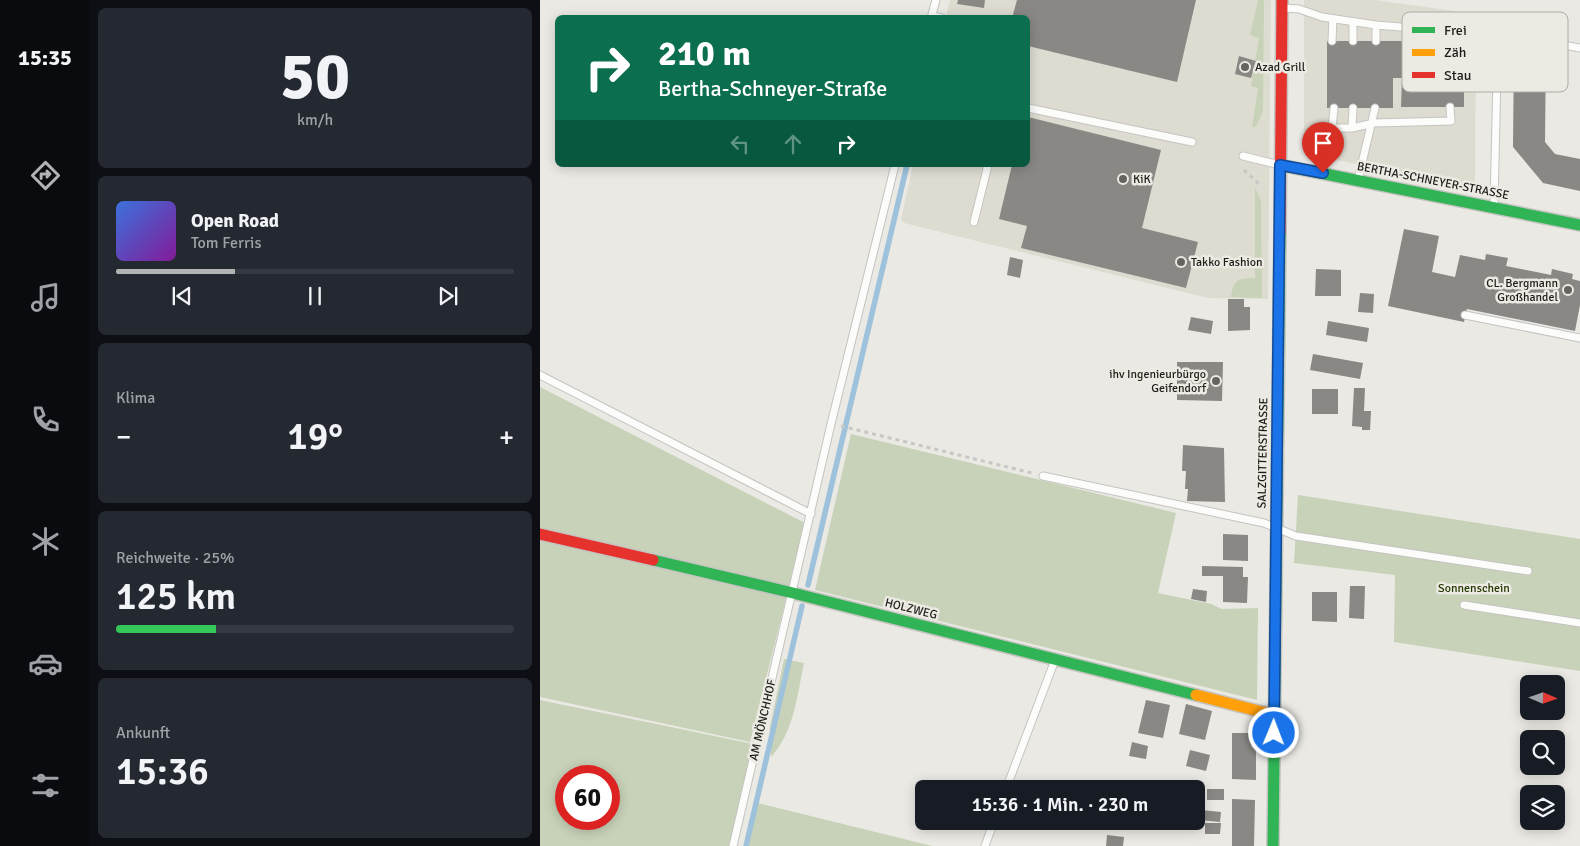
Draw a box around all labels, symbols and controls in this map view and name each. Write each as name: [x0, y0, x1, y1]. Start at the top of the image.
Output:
legend: [1402, 12, 1568, 92]
text: Frei: [1444, 22, 1467, 39]
text: 210 m: [658, 32, 751, 75]
icon: right: [575, 35, 640, 100]
text: 50: [280, 37, 350, 117]
text: 15:35: [18, 44, 72, 71]
text: Zäh: [1444, 44, 1466, 61]
place label: Azad Grill: [1255, 60, 1306, 75]
marker: Azad Grill: [1239, 61, 1251, 73]
text: Stau: [1444, 67, 1471, 84]
text: Bertha-Schneyer-Straße: [658, 75, 887, 102]
text: km/h: [297, 110, 333, 130]
pin: [1302, 122, 1344, 173]
icon: arrive: [1309, 129, 1337, 157]
icon: left: [726, 130, 754, 158]
icon: ahead: [779, 130, 807, 158]
icon: right: [832, 130, 860, 158]
icon: directions: [28, 158, 63, 193]
street label: BERTHA-SCHNEYER-STRASSE: [1356, 159, 1510, 203]
place label: KiK: [1133, 172, 1151, 187]
marker: KiK: [1117, 173, 1129, 185]
text: Open Road: [191, 209, 279, 233]
text: Tom Ferris: [191, 233, 261, 253]
place label: Takko Fashion: [1191, 255, 1263, 270]
marker: Takko Fashion: [1175, 256, 1187, 268]
place label: CL. Bergmann Großhandel: [1486, 276, 1558, 305]
icon: music: [28, 280, 63, 315]
icon: previous: [168, 282, 196, 310]
icon: pause: [301, 282, 329, 310]
icon: next: [434, 282, 462, 310]
marker: CL. Bergmann Großhandel: [1562, 284, 1574, 296]
place label: ihv Ingenieurbürgo Geifendorf: [1109, 367, 1207, 396]
marker: ihv Ingenieurbürgo Geifendorf: [1210, 375, 1222, 387]
text: Klima: [116, 388, 155, 408]
street label: SALZGITTERSTRASSE: [1255, 397, 1271, 509]
icon: phone: [28, 402, 63, 437]
text: 19°: [287, 413, 343, 460]
text: −: [116, 420, 131, 454]
text: +: [499, 420, 514, 454]
icon: climate: [28, 524, 63, 559]
text: Reichweite · 25%: [116, 548, 235, 568]
text: 125 km: [116, 573, 236, 620]
park label: Sonnenschein: [1438, 581, 1510, 596]
street label: HOLZWEG: [883, 595, 939, 623]
icon: car: [28, 646, 63, 681]
north arrow: [1520, 675, 1565, 720]
map controls: [1520, 675, 1565, 830]
street label: AM MÖNCHHOF: [746, 678, 780, 762]
position arrow: [1247, 706, 1299, 758]
text: Ankunft: [116, 723, 170, 743]
button: search: [1520, 730, 1565, 775]
text: 15:36: [116, 748, 209, 795]
speed limit sign: 60: [555, 765, 620, 830]
icon: filters: [28, 768, 63, 803]
button: layers: [1520, 785, 1565, 830]
text: 15:36 · 1 Min. · 230 m: [972, 793, 1148, 817]

